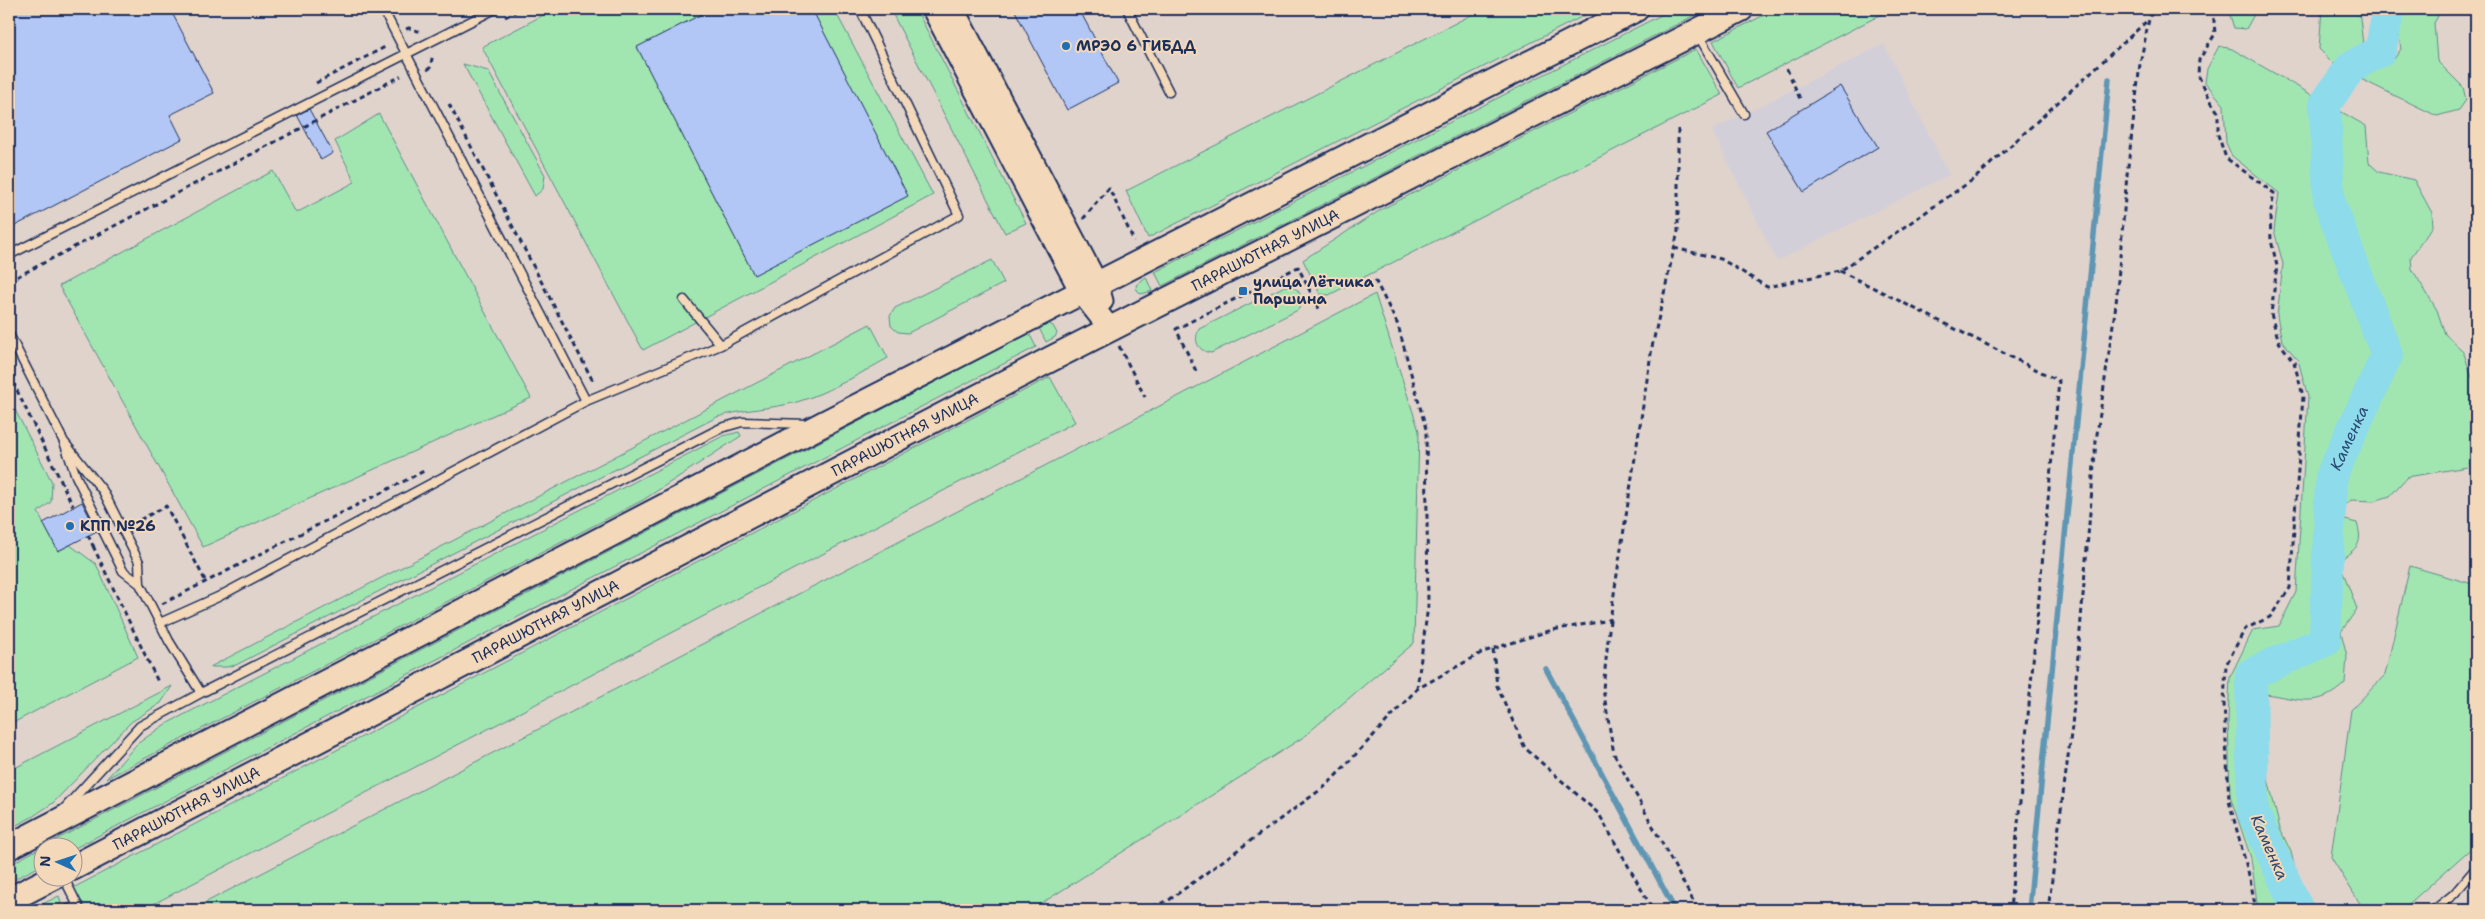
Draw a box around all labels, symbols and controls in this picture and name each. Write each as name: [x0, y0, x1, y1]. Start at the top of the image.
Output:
place label: МРЭО 6 ГИБДД: [1076, 36, 1197, 56]
marker: МРЭО 6 ГИБДД: [1060, 40, 1072, 52]
street label: ПАРАШЮТНАЯ УЛИЦА: [1188, 204, 1343, 296]
place label: улица Лётчика Паршина: [1253, 272, 1375, 309]
marker: улица Лётчика Паршина: [1237, 285, 1249, 297]
street label: ПАРАШЮТНАЯ УЛИЦА: [828, 388, 982, 481]
water label: Каменка: [2325, 402, 2373, 474]
place label: КПП №26: [80, 516, 156, 536]
marker: КПП №26: [64, 520, 76, 532]
street label: ПАРАШЮТНАЯ УЛИЦА: [469, 575, 623, 668]
street label: ПАРАШЮТНАЯ УЛИЦА: [109, 762, 264, 855]
water label: Каменка: [2246, 811, 2293, 883]
north arrow: [32, 836, 82, 886]
text: N: [36, 855, 54, 867]

